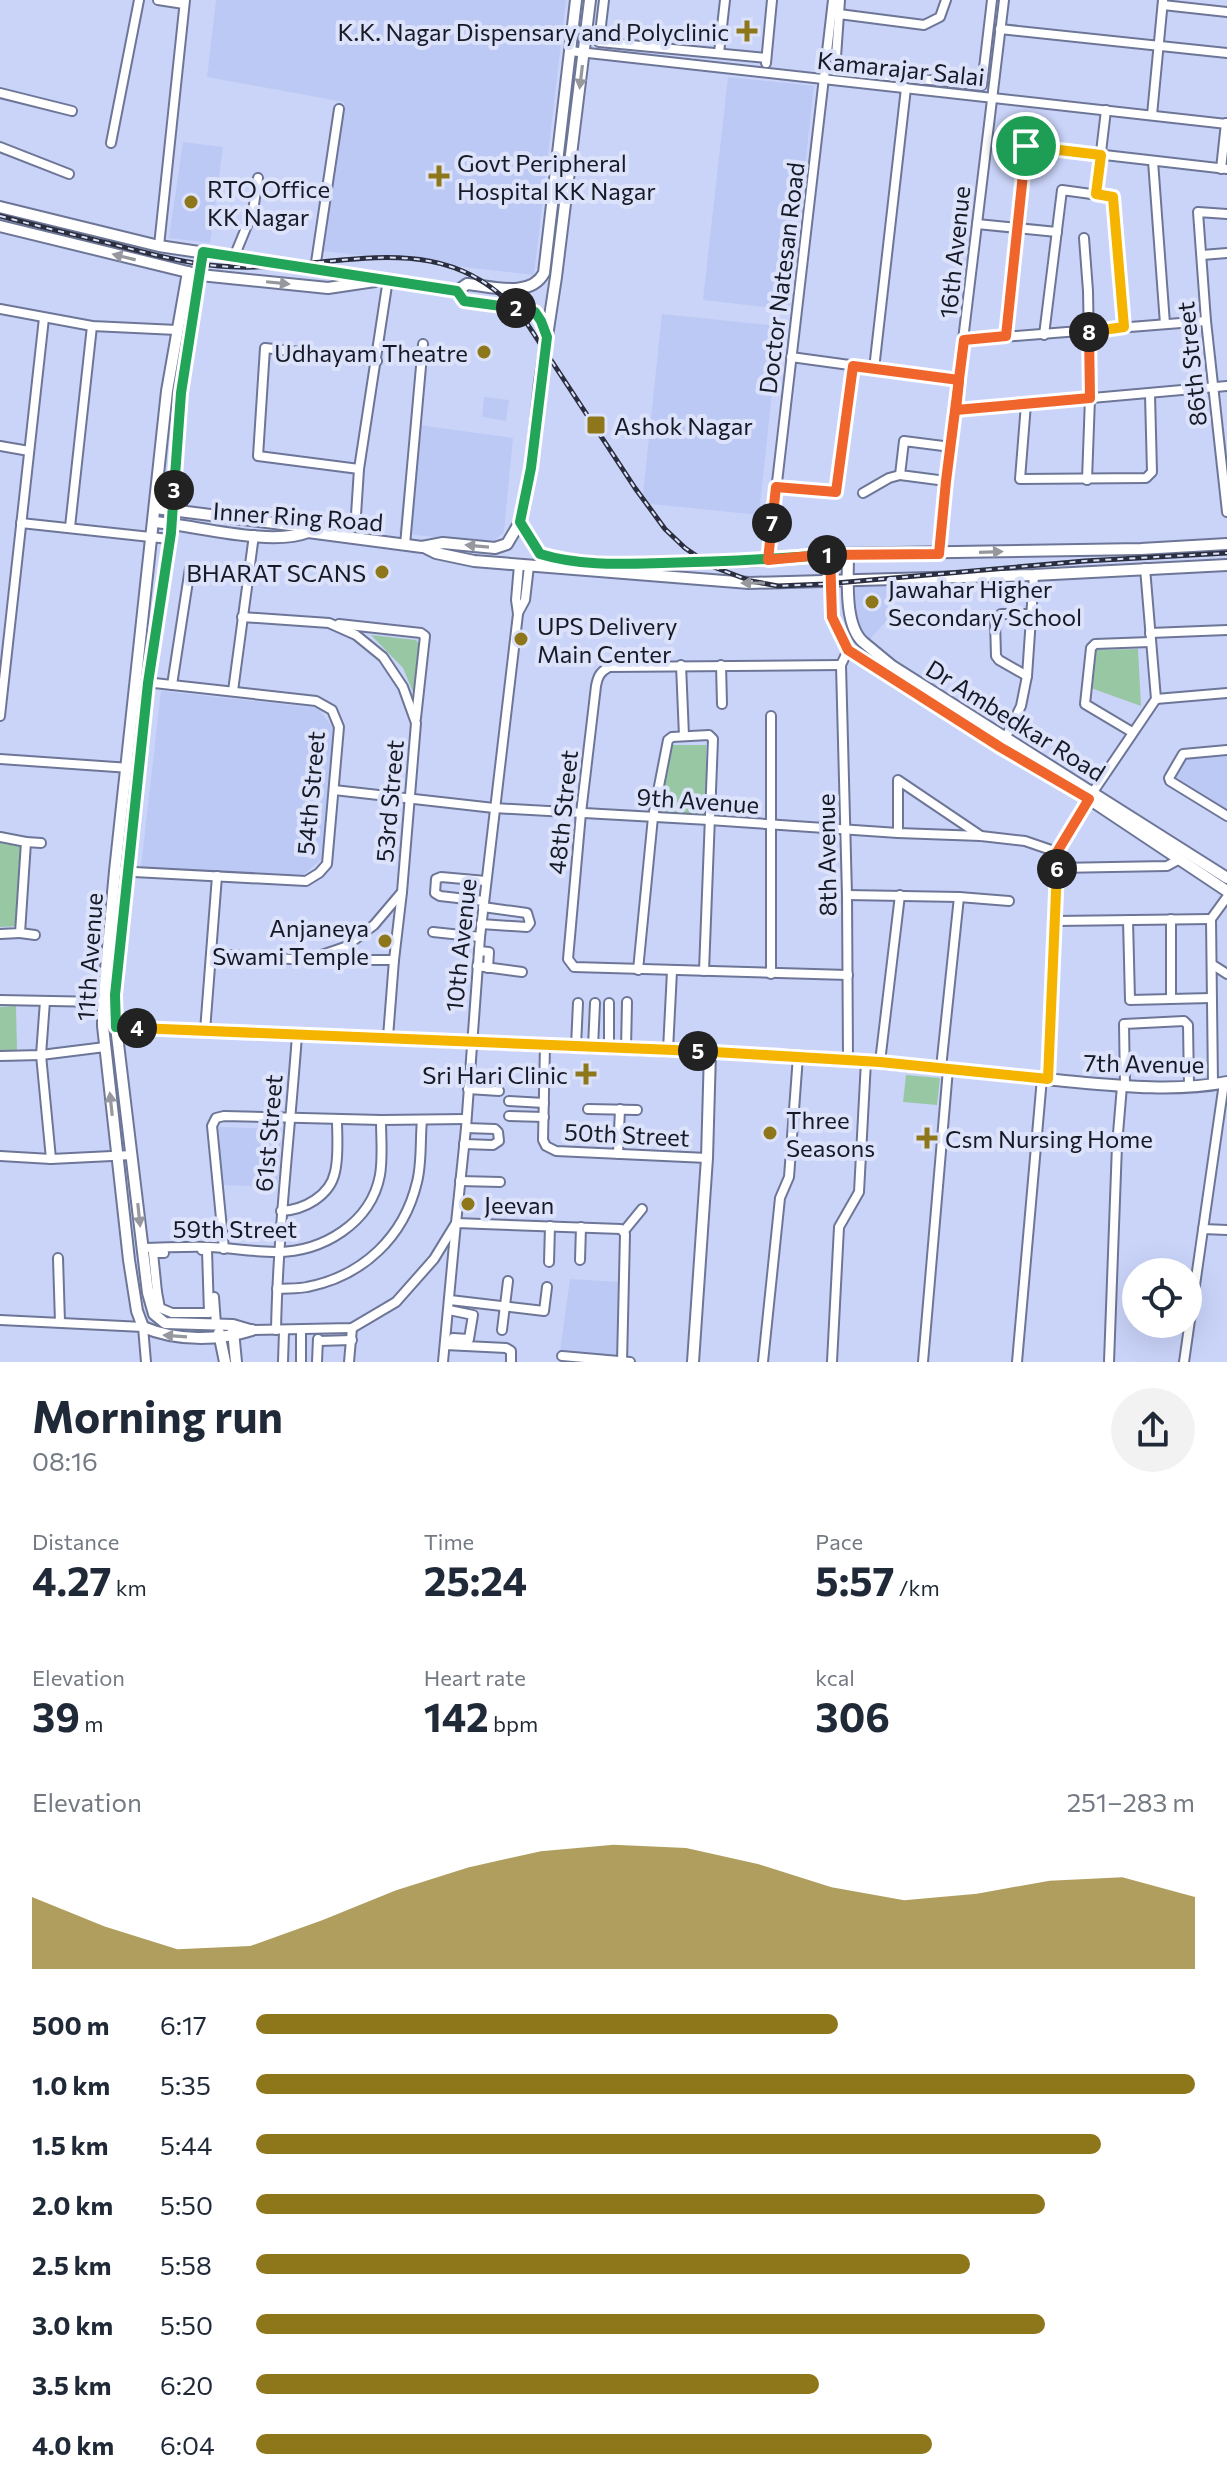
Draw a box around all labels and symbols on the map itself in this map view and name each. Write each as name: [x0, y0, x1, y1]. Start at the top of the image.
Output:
place label: K.K. Nagar Dispensary and Polyclinic: [337, 17, 729, 46]
marker: K.K. Nagar Dispensary and Polyclinic: [736, 20, 758, 42]
street label: Kamarajar Salai: [816, 45, 986, 91]
one-way arrow: [574, 65, 587, 90]
pin: [992, 112, 1060, 180]
place label: Govt Peripheral Hospital KK Nagar: [457, 148, 656, 205]
street label: Doctor Natesan Road: [752, 161, 810, 395]
marker: Govt Peripheral Hospital KK Nagar: [428, 165, 450, 187]
place label: RTO Office KK Nagar: [207, 174, 330, 231]
street label: 16th Avenue: [933, 184, 975, 320]
marker: RTO Office KK Nagar: [182, 193, 200, 211]
one-way arrow: [112, 250, 137, 262]
one-way arrow: [266, 277, 291, 290]
pin: 2: [496, 288, 536, 328]
street label: 86th Street: [1170, 300, 1212, 428]
pin: 8: [1069, 312, 1109, 352]
place label: Udhayam Theatre: [274, 338, 468, 367]
marker: Udhayam Theatre: [475, 343, 493, 361]
place label: Ashok Nagar: [614, 411, 753, 440]
marker: Ashok Nagar: [585, 414, 607, 436]
pin: 3: [154, 470, 194, 510]
street label: Inner Ring Road: [212, 496, 384, 536]
pin: 7: [752, 503, 792, 543]
pin: 1: [807, 535, 847, 575]
one-way arrow: [464, 539, 489, 552]
one-way arrow: [979, 546, 1004, 559]
place label: BHARAT SCANS: [186, 558, 366, 587]
marker: BHARAT SCANS: [373, 563, 391, 581]
place label: Jawahar Higher Secondary School: [888, 574, 1082, 631]
one-way arrow: [740, 577, 765, 589]
marker: Jawahar Higher Secondary School: [863, 593, 881, 611]
place label: UPS Delivery Main Center: [537, 611, 677, 668]
marker: UPS Delivery Main Center: [512, 630, 530, 648]
street label: Dr Ambedkar Road: [921, 653, 1111, 787]
street label: 54th Street: [290, 730, 330, 856]
street label: 53rd Street: [369, 738, 409, 864]
street label: 48th Street: [541, 748, 583, 876]
street label: 9th Avenue: [636, 781, 760, 819]
street label: 8th Avenue: [810, 793, 842, 917]
pin: 6: [1037, 849, 1077, 889]
street label: 10th Avenue: [439, 877, 481, 1013]
street label: 11th Avenue: [70, 892, 108, 1022]
place label: Anjaneya Swami Temple: [212, 913, 369, 970]
marker: Anjaneya Swami Temple: [376, 932, 394, 950]
pin: 4: [117, 1008, 157, 1048]
pin: 5: [678, 1031, 718, 1071]
street label: 7th Avenue: [1083, 1047, 1205, 1079]
place label: Sri Hari Clinic: [422, 1060, 568, 1089]
marker: Sri Hari Clinic: [575, 1063, 597, 1085]
street label: 61st Street: [248, 1073, 288, 1193]
one-way arrow: [105, 1091, 118, 1116]
place label: Three Seasons: [786, 1105, 875, 1162]
street label: 50th Street: [564, 1116, 691, 1152]
marker: Three Seasons: [761, 1124, 779, 1142]
place label: Csm Nursing Home: [945, 1124, 1153, 1153]
marker: Csm Nursing Home: [916, 1127, 938, 1149]
place label: Jeevan: [484, 1190, 554, 1219]
marker: Jeevan: [459, 1195, 477, 1213]
one-way arrow: [132, 1203, 145, 1228]
street label: 59th Street: [173, 1214, 297, 1243]
one-way arrow: [162, 1329, 187, 1342]

